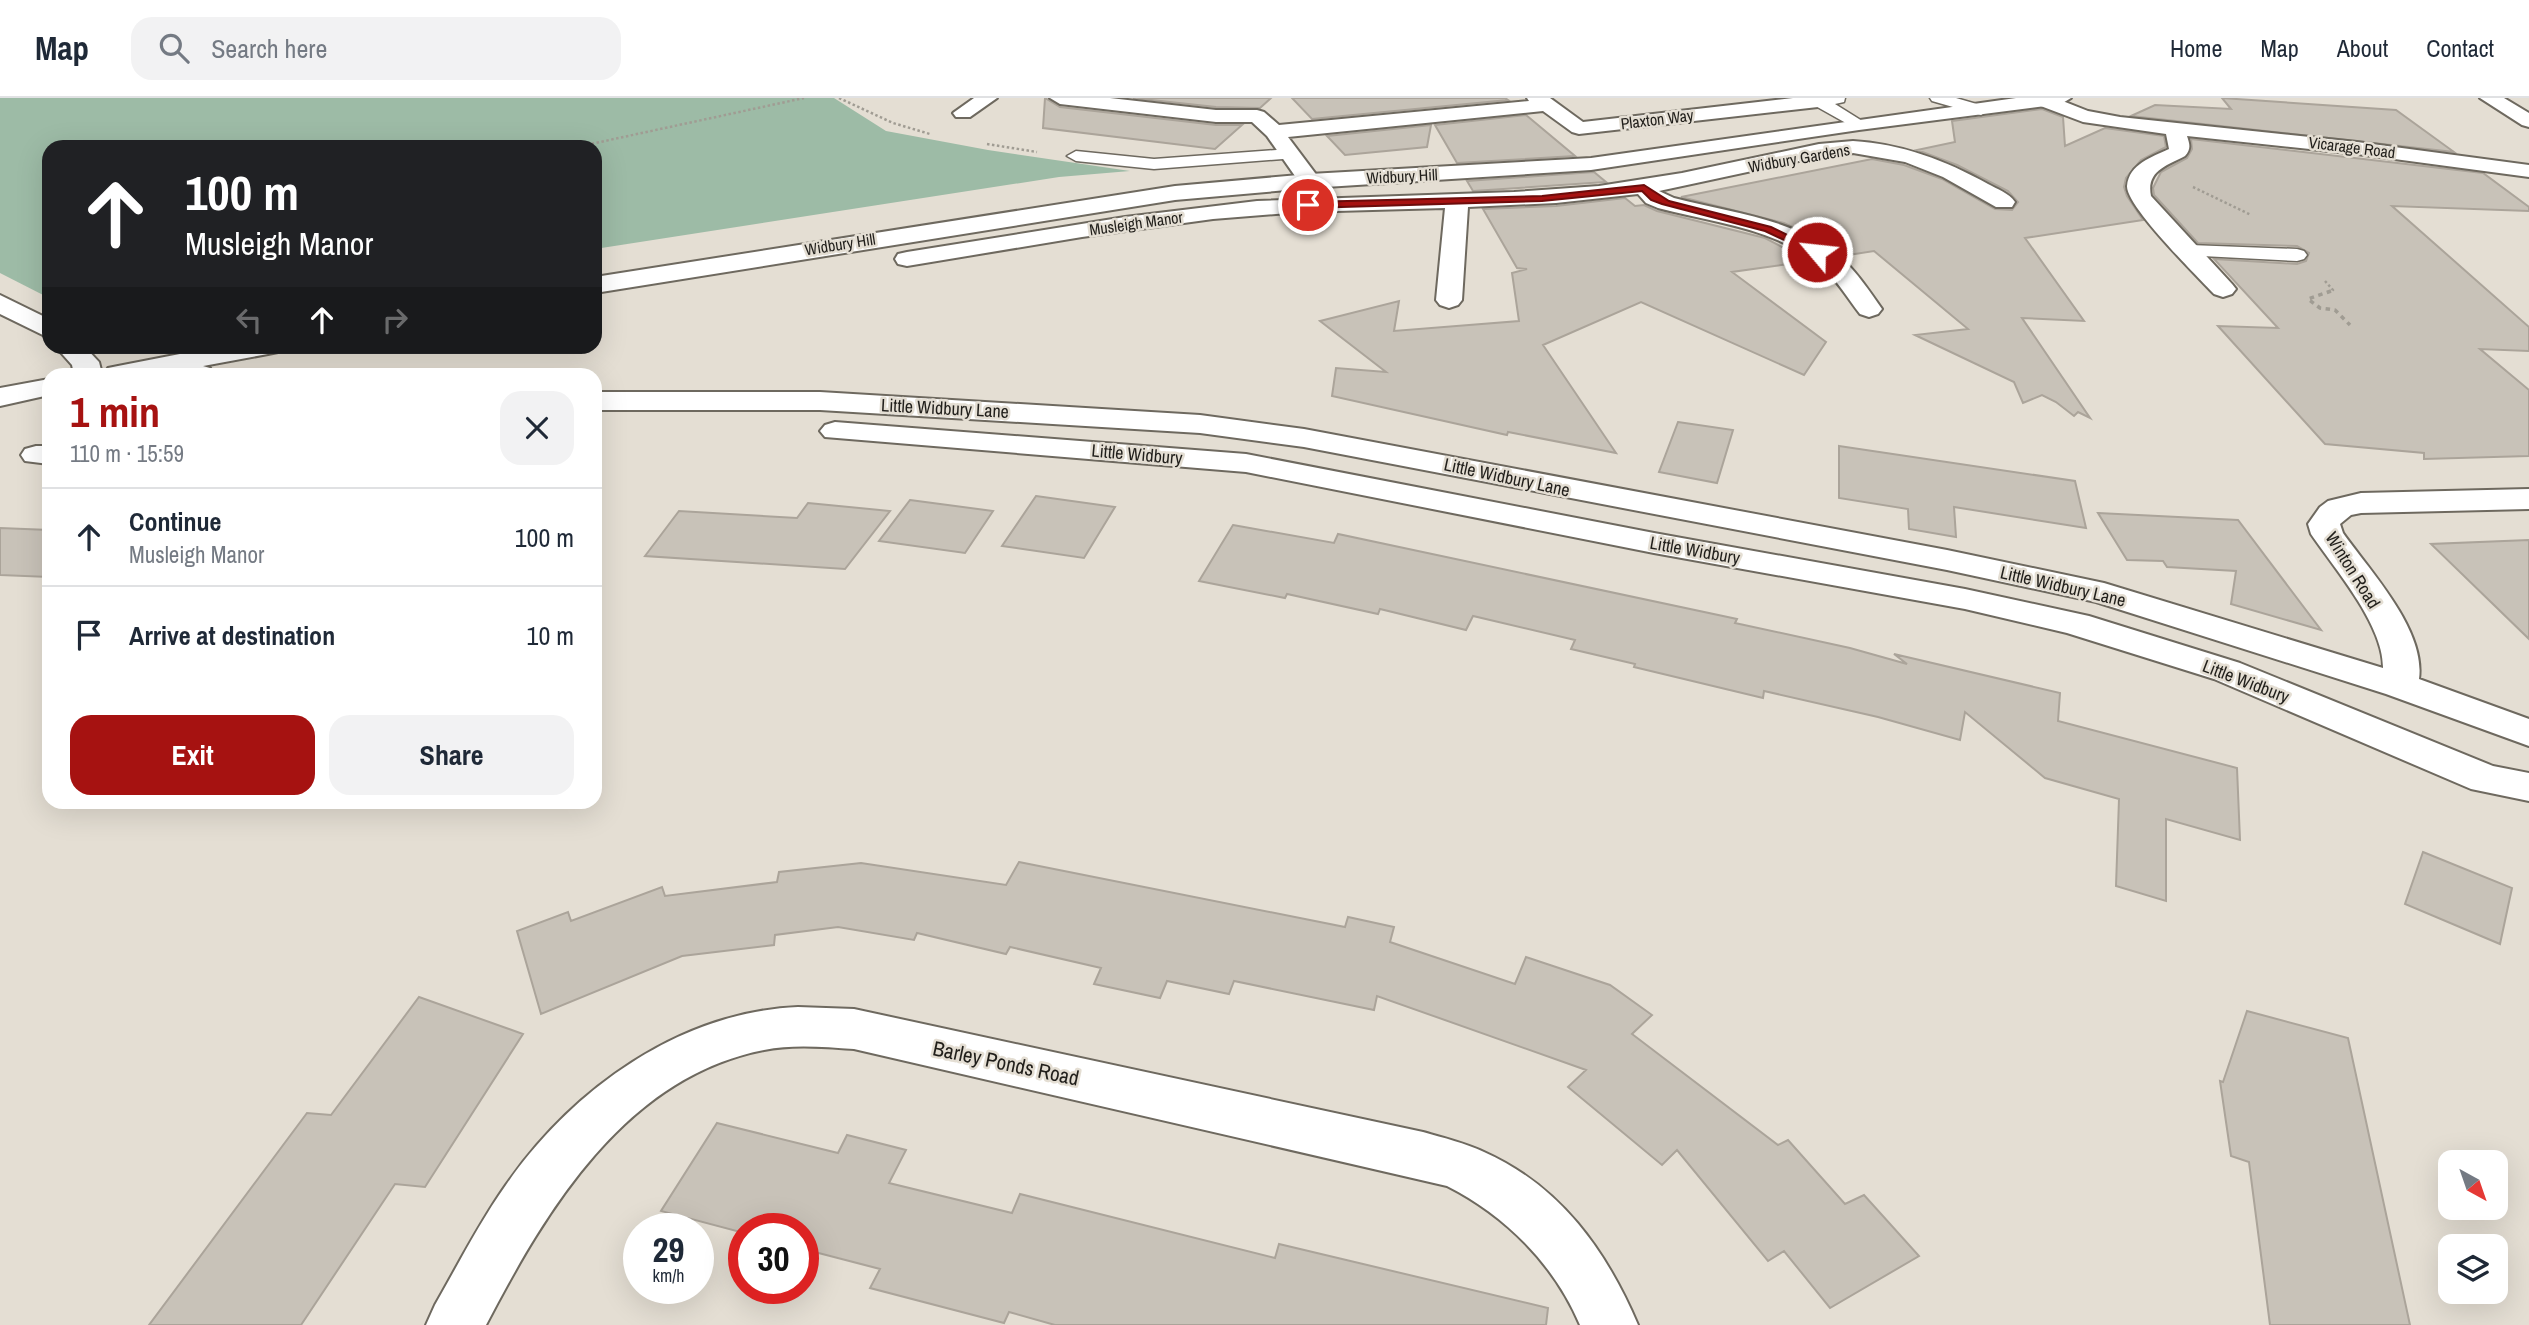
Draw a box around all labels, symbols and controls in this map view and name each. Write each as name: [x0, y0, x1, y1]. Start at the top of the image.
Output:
search box: [131, 17, 621, 80]
text: Map: [35, 26, 89, 70]
icon: search: [155, 29, 193, 67]
text: Search here: [211, 31, 327, 66]
text: Home: [2170, 32, 2222, 64]
text: Map: [2260, 32, 2299, 64]
text: About: [2337, 32, 2388, 64]
text: Contact: [2426, 32, 2494, 64]
street label: Plaxton Way: [1619, 104, 1695, 134]
street label: Vicarage Road: [2307, 131, 2397, 163]
street label: Widbury Gardens: [1746, 138, 1852, 178]
text: 100 m: [185, 159, 299, 225]
street label: Widbury Hill: [1366, 163, 1438, 189]
icon: ahead: [70, 168, 161, 259]
pin: [1278, 175, 1338, 235]
icon: arrive: [1289, 186, 1327, 224]
street label: Musleigh Manor: [1088, 205, 1185, 240]
position arrow: [1780, 215, 1854, 289]
text: Musleigh Manor: [185, 222, 373, 265]
street label: Widbury Hill: [803, 228, 877, 260]
icon: left: [230, 301, 268, 339]
icon: ahead: [303, 301, 341, 339]
icon: right: [376, 301, 414, 339]
text: 1 min: [70, 384, 160, 440]
button: close: [500, 391, 574, 465]
street label: Little Widbury Lane: [880, 392, 1010, 424]
text: 110 m · 15:59: [70, 438, 184, 469]
street label: Little Widbury: [1091, 438, 1184, 470]
street label: Little Widbury Lane: [1442, 451, 1572, 503]
text: Continue: [129, 504, 221, 539]
icon: ahead: [70, 518, 108, 556]
text: 100 m: [515, 520, 574, 555]
street label: Winton Road: [2320, 527, 2386, 613]
street label: Little Widbury: [1648, 530, 1743, 570]
text: Musleigh Manor: [129, 539, 264, 570]
street label: Little Widbury Lane: [1998, 559, 2128, 613]
icon: arrive: [70, 616, 108, 654]
text: Arrive at destination: [129, 618, 335, 653]
text: 10 m: [527, 618, 574, 653]
street label: Little Widbury: [2199, 653, 2294, 709]
button: Exit: [70, 715, 315, 795]
button: Share: [329, 715, 574, 795]
street label: Barley Ponds Road: [930, 1033, 1082, 1093]
north arrow: [2438, 1150, 2508, 1220]
map controls: [2438, 1150, 2508, 1304]
speed limit sign: 30: [728, 1213, 819, 1304]
text: 29: [653, 1226, 684, 1273]
button: layers: [2438, 1234, 2508, 1304]
text: km/h: [653, 1263, 685, 1288]

